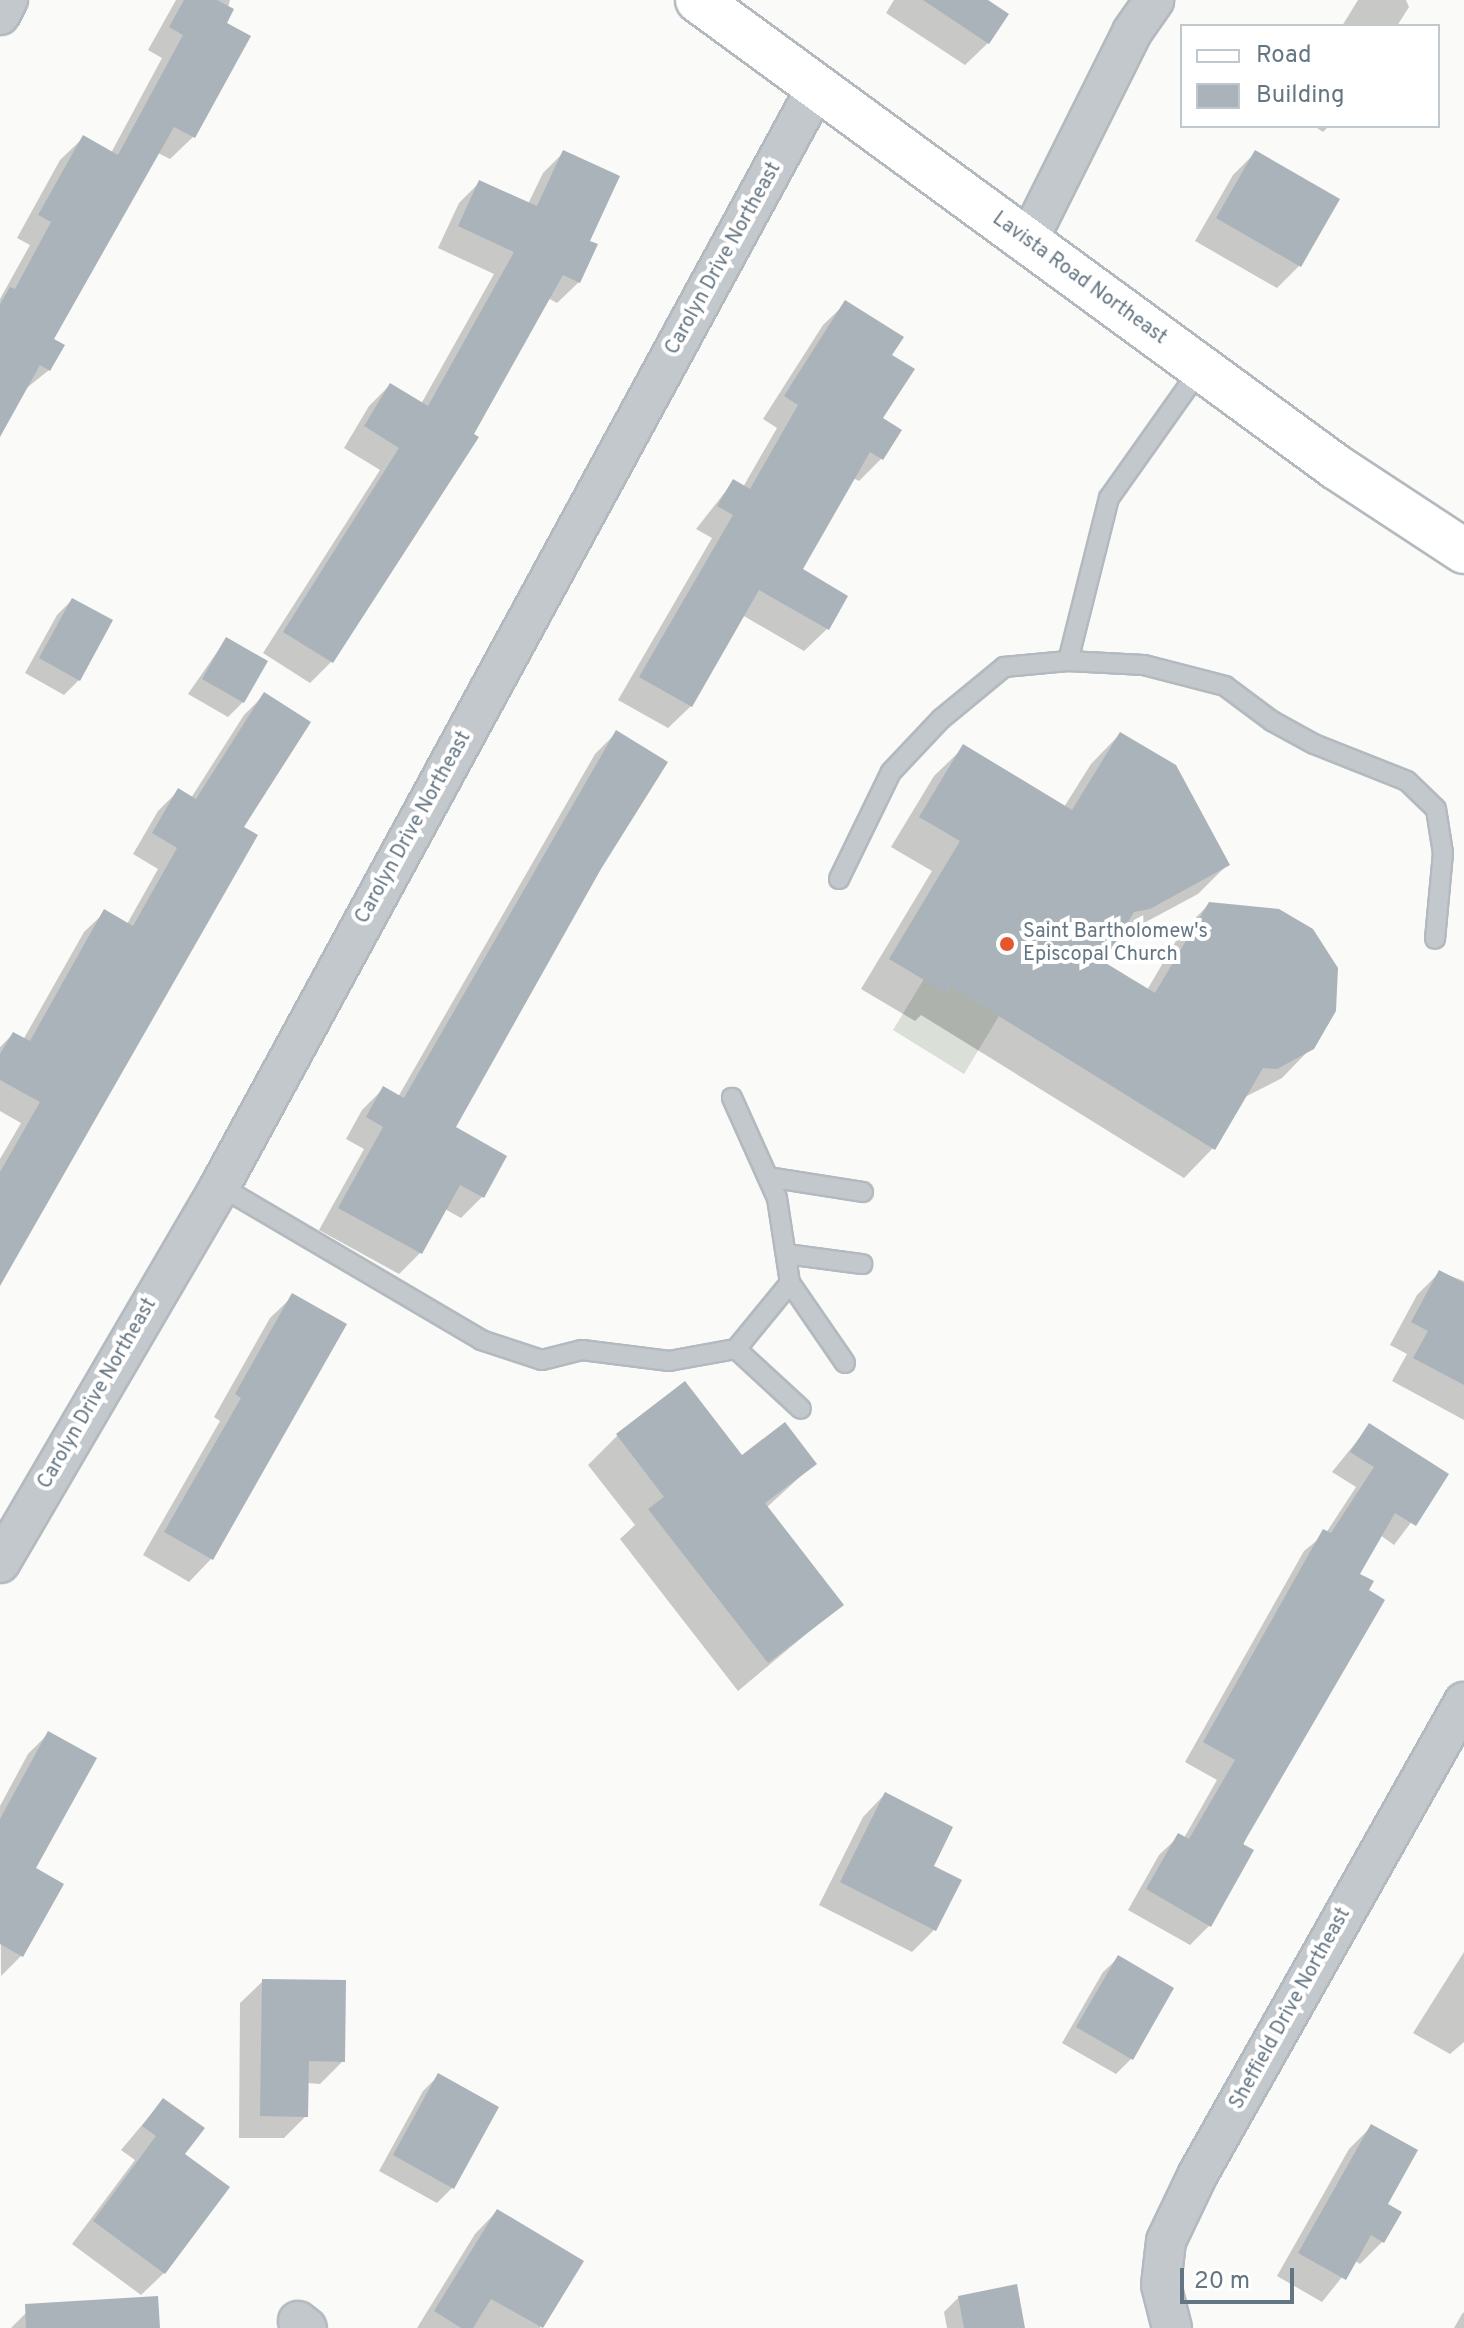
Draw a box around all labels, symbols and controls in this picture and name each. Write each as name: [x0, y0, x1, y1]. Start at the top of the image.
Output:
legend: [1180, 24, 1440, 128]
text: Road: [1256, 41, 1312, 71]
text: Building: [1256, 81, 1345, 111]
street label: Carolyn Drive Northeast: [661, 159, 787, 359]
street label: Lavista Road Northeast: [987, 208, 1171, 350]
street label: Carolyn Drive Northeast: [351, 728, 477, 928]
place label: Saint Bartholomew's Episcopal Church: [1023, 920, 1208, 967]
marker: Saint Bartholomew's Episcopal Church: [998, 935, 1016, 953]
street label: Carolyn Drive Northeast: [34, 1294, 162, 1494]
street label: Sheffield Drive Northeast: [1226, 1904, 1356, 2114]
scale bar: [1184, 2252, 1298, 2302]
text: 20 m: [1194, 2267, 1250, 2297]

